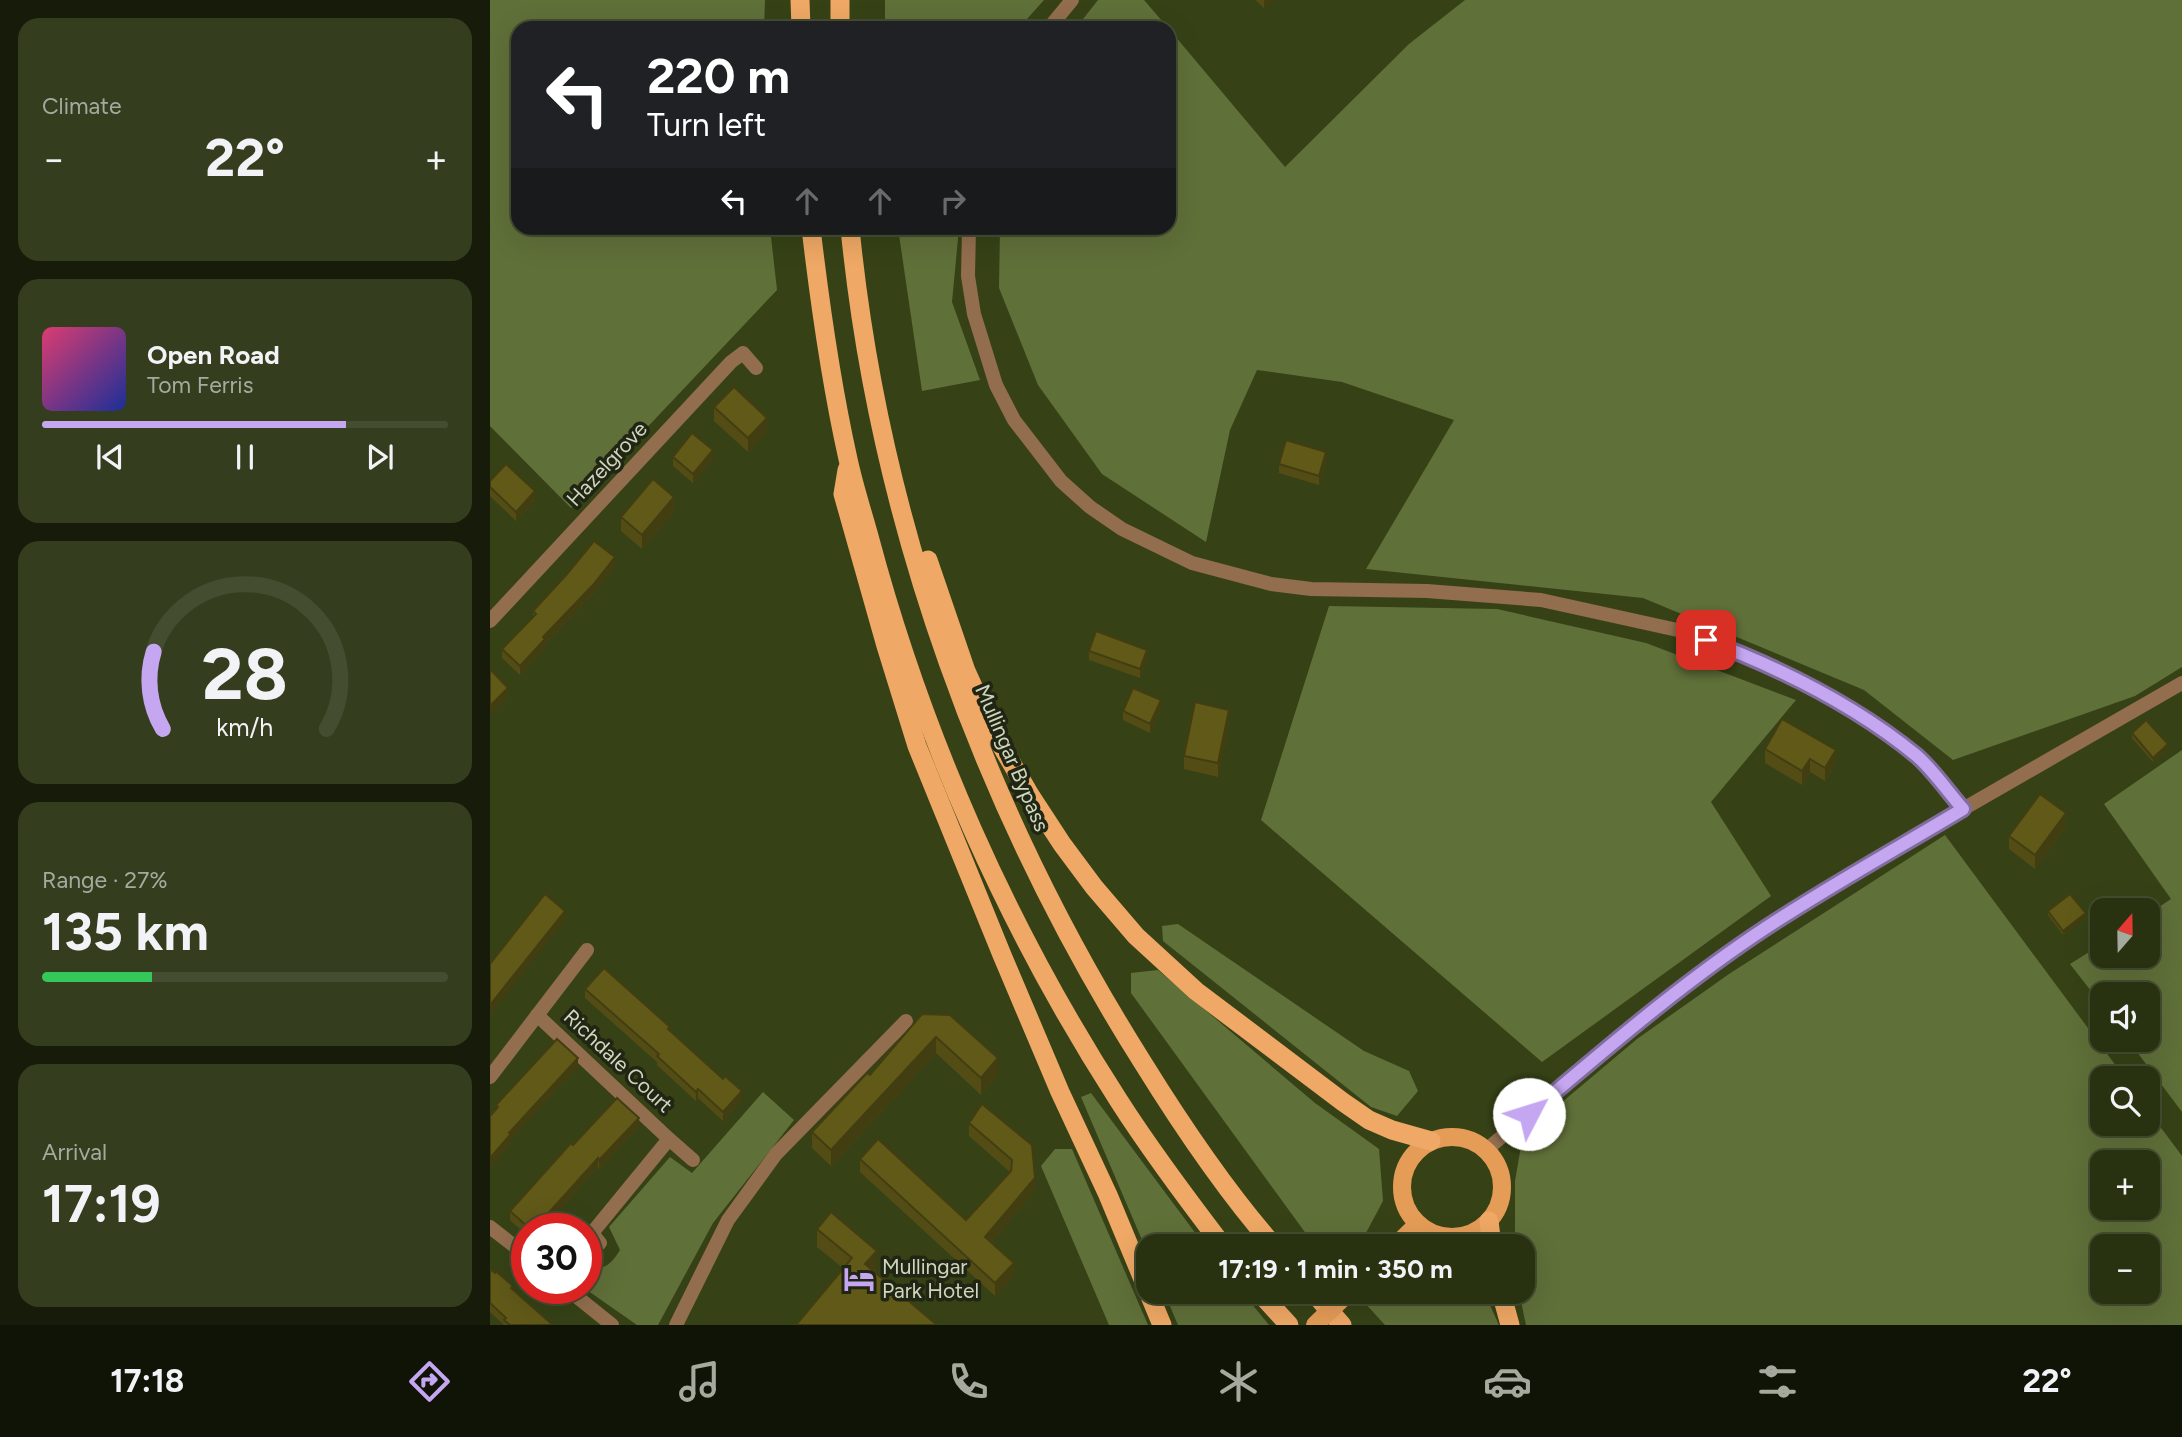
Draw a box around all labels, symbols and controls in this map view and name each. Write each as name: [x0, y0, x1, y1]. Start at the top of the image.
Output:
text: 220 m: [647, 46, 790, 105]
icon: left: [532, 49, 623, 140]
text: Climate: [42, 92, 121, 120]
text: Turn left: [647, 106, 766, 144]
text: 22°: [205, 127, 285, 189]
text: −: [42, 136, 66, 182]
text: +: [424, 136, 448, 182]
icon: left: [715, 182, 753, 220]
icon: ahead: [788, 182, 826, 220]
icon: ahead: [861, 182, 899, 220]
icon: right: [934, 182, 972, 220]
text: Open Road: [147, 339, 280, 371]
text: Tom Ferris: [147, 371, 253, 399]
street label: Hazelgrove: [561, 416, 652, 511]
icon: previous: [91, 438, 129, 476]
icon: pause: [226, 438, 264, 476]
icon: next: [361, 438, 399, 476]
pin: [1676, 610, 1736, 670]
icon: arrive: [1687, 621, 1725, 659]
text: 28: [202, 630, 288, 717]
street label: Mullingar Bypass: [970, 681, 1055, 835]
text: km/h: [216, 711, 274, 741]
text: Range · 27%: [42, 866, 168, 894]
north arrow: [2090, 898, 2160, 968]
map controls: [2090, 898, 2160, 1304]
text: 135 km: [42, 901, 209, 963]
button: sound: [2090, 982, 2160, 1052]
street label: Richdale Court: [559, 1004, 678, 1117]
button: search: [2090, 1066, 2160, 1136]
position arrow: [1492, 1077, 1566, 1151]
text: Arrival: [42, 1138, 107, 1166]
button: +: [2090, 1150, 2160, 1220]
text: 17:19: [42, 1173, 161, 1235]
speed limit sign: 30: [511, 1213, 602, 1304]
button: −: [2090, 1234, 2160, 1304]
text: 17:19 · 1 min · 350 m: [1218, 1253, 1453, 1285]
place label: Mullingar Park Hotel: [882, 1254, 979, 1303]
hotel icon: Mullingar Park Hotel: [842, 1262, 876, 1296]
icon: directions: [405, 1357, 454, 1406]
icon: music: [675, 1357, 724, 1406]
icon: phone: [944, 1357, 993, 1406]
icon: climate: [1214, 1357, 1263, 1406]
icon: car: [1483, 1357, 1532, 1406]
icon: filters: [1753, 1357, 1802, 1406]
text: 17:18: [110, 1362, 184, 1400]
text: 22°: [2022, 1362, 2072, 1400]

